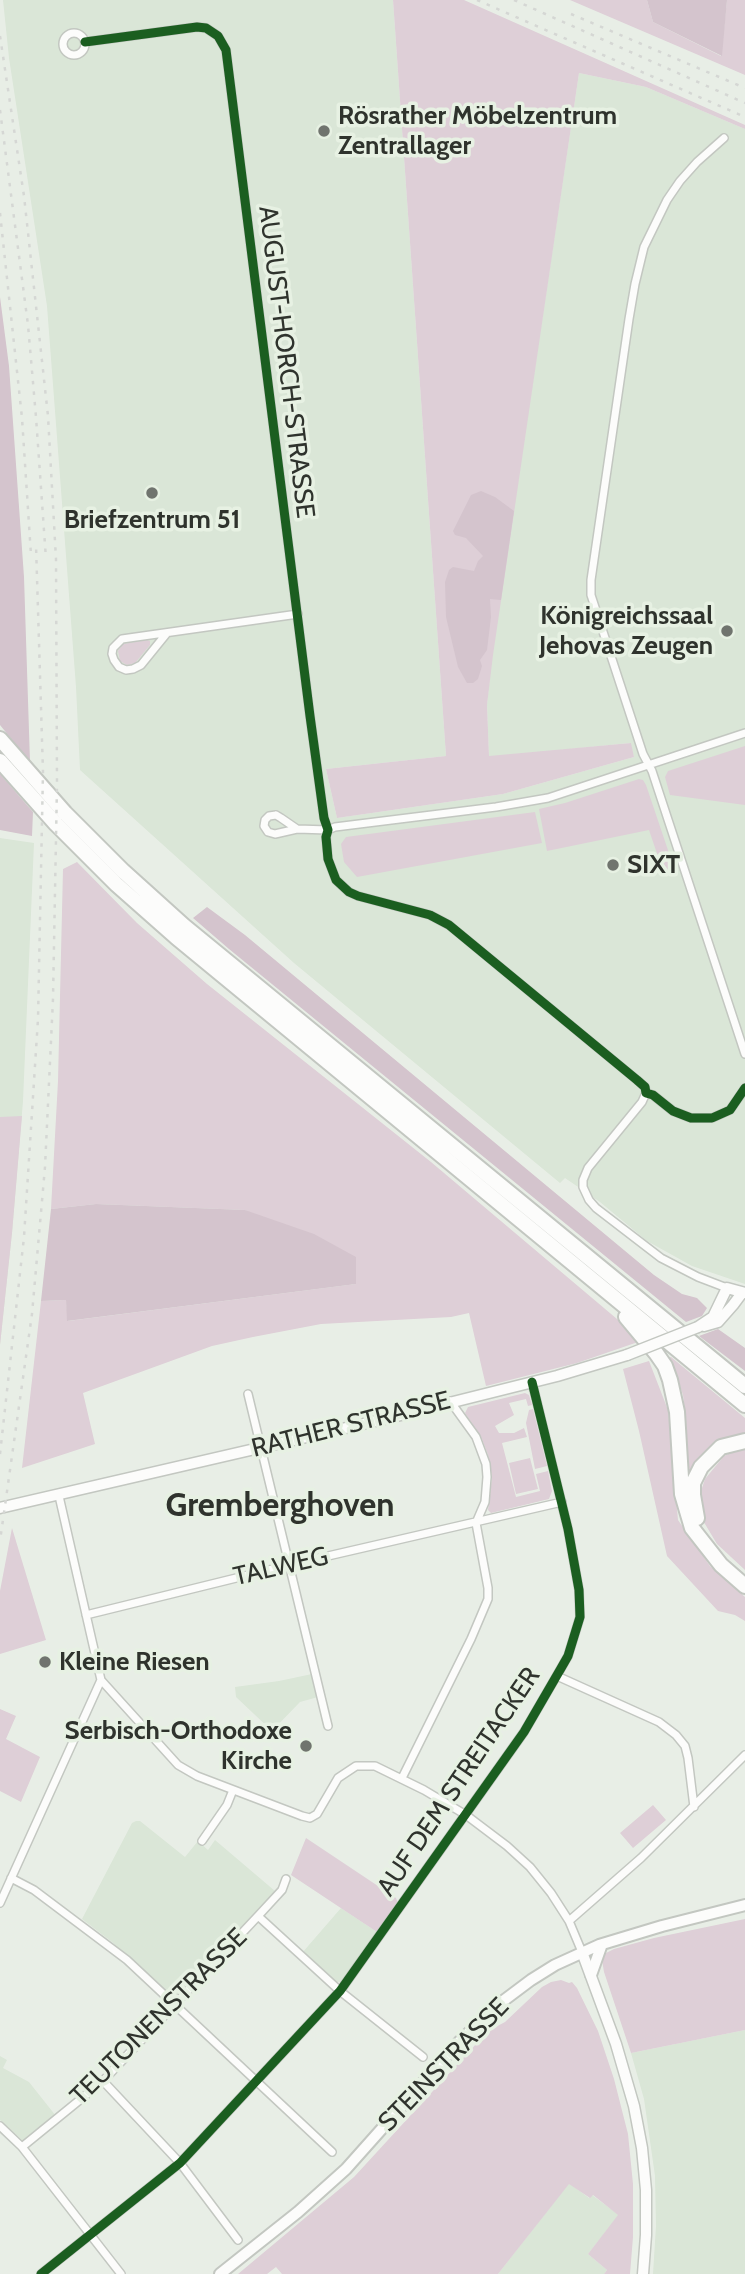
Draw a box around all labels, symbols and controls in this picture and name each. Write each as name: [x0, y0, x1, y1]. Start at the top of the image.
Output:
place label: Rösrather Möbelzentrum Zentrallager: [338, 100, 617, 162]
marker: Rösrather Möbelzentrum Zentrallager: [316, 123, 332, 139]
street label: AUGUST-HORCH-STRASSE: [251, 204, 321, 520]
marker: Briefzentrum 51: [144, 485, 160, 501]
place label: Briefzentrum 51: [64, 504, 240, 536]
place label: Königreichssaal Jehovas Zeugen: [539, 600, 713, 662]
marker: Königreichssaal Jehovas Zeugen: [719, 623, 735, 639]
place label: SIXT: [627, 849, 680, 881]
marker: SIXT: [605, 857, 621, 873]
street label: RATHER STRASSE: [248, 1385, 454, 1465]
district label: Gremberghoven: [165, 1486, 395, 1526]
street label: TALWEG: [231, 1541, 331, 1593]
place label: Kleine Riesen: [59, 1646, 210, 1678]
marker: Kleine Riesen: [37, 1654, 53, 1670]
street label: AUF DEM STREITACKER: [371, 1662, 547, 1902]
place label: Serbisch-Orthodoxe Kirche: [65, 1715, 292, 1776]
marker: Serbisch-Orthodoxe Kirche: [298, 1738, 314, 1754]
street label: TEUTONENSTRASSE: [64, 1922, 254, 2112]
street label: STEINSTRASSE: [372, 1992, 516, 2138]

